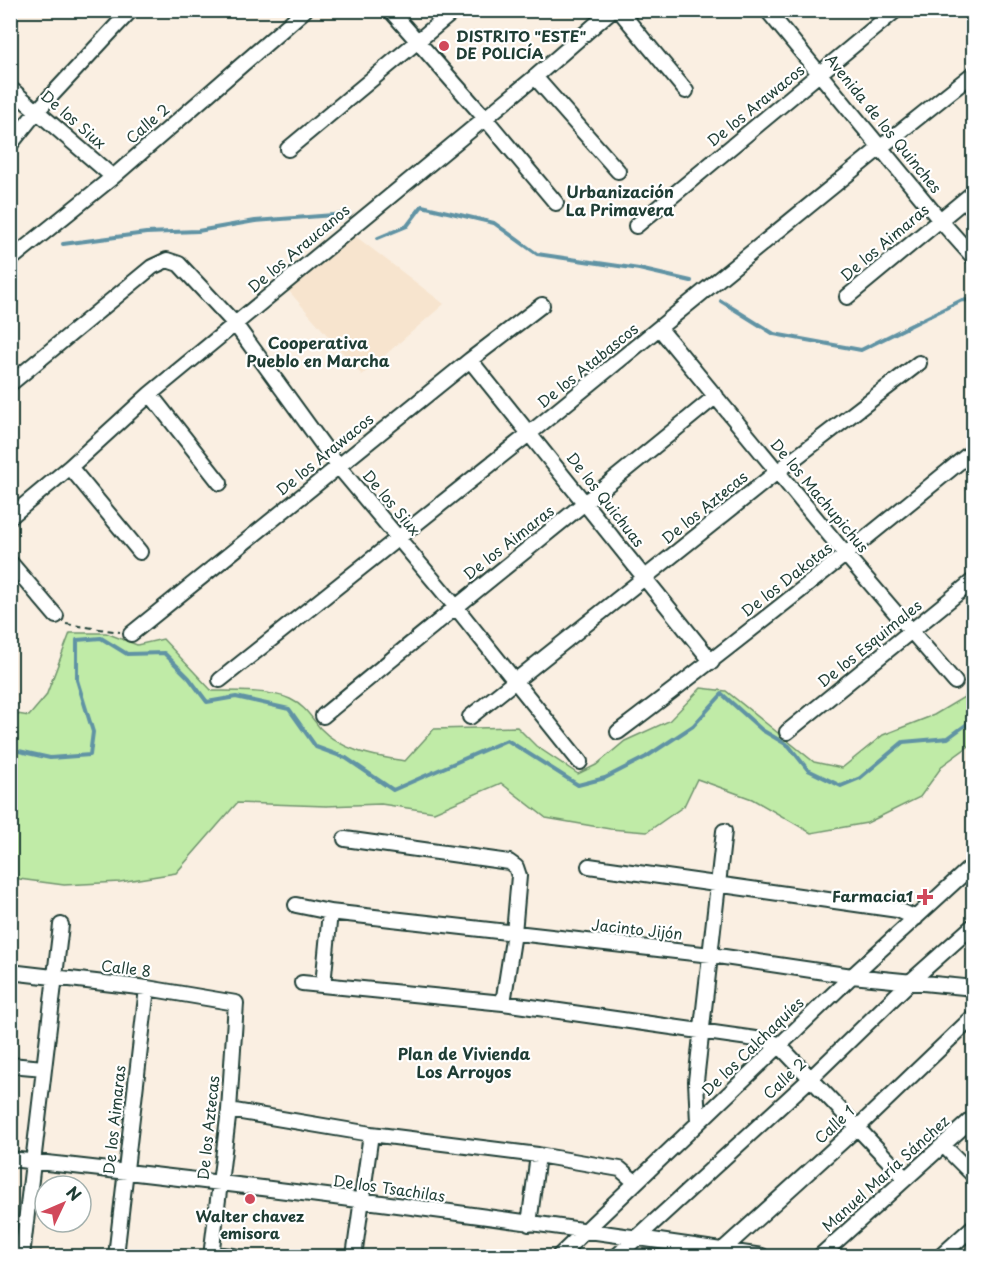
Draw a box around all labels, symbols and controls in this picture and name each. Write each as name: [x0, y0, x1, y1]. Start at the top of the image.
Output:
place label: DISTRITO "ESTE" DE POLICÍA: [456, 24, 586, 64]
marker: DISTRITO "ESTE" DE POLICÍA: [437, 39, 451, 53]
street label: Avenida de los Quinches: [821, 48, 948, 198]
street label: De los Arawacos: [701, 58, 809, 151]
street label: De los Siux: [36, 84, 112, 154]
street label: Calle 2: [120, 97, 174, 148]
district label: Urbanización La Primavera: [566, 179, 674, 221]
street label: De los Araucanos: [242, 198, 354, 298]
street label: De los Aimaras: [835, 198, 934, 286]
street label: De los Atabascos: [532, 317, 643, 413]
district label: Cooperativa Pueblo en Marcha: [246, 330, 390, 372]
street label: De los Arawacos: [270, 407, 378, 500]
street label: De los Machupichus: [765, 433, 875, 557]
street label: De los Quichuas: [562, 447, 651, 552]
street label: De los Siux: [358, 464, 427, 540]
street label: De los Aztecas: [656, 465, 752, 549]
street label: De los Aimaras: [458, 499, 559, 585]
street label: De los Dakotas: [736, 536, 837, 622]
street label: De los Esquimales: [812, 593, 926, 692]
place label: Farmacia1: [832, 884, 913, 907]
marker: Farmacia1: [918, 890, 932, 904]
street label: Jacinto Jijón: [591, 912, 684, 945]
street label: Calle 8: [100, 953, 152, 982]
street label: De los Calchaquíes: [696, 991, 808, 1101]
district label: Plan de Vivienda Los Arroyos: [398, 1041, 531, 1083]
street label: Calle 2: [757, 1052, 811, 1104]
street label: De los Aimaras: [96, 1064, 131, 1176]
street label: De los Aztecas: [191, 1074, 224, 1181]
street label: Calle 1: [809, 1099, 859, 1149]
street label: Manuel María Sánchez: [816, 1109, 954, 1237]
street label: De los Tsachilas: [332, 1168, 447, 1207]
north arrow: [33, 1174, 93, 1234]
text: N: [61, 1180, 88, 1206]
marker: Walter chavez emisora: [243, 1192, 257, 1206]
place label: Walter chavez emisora: [196, 1204, 304, 1244]

